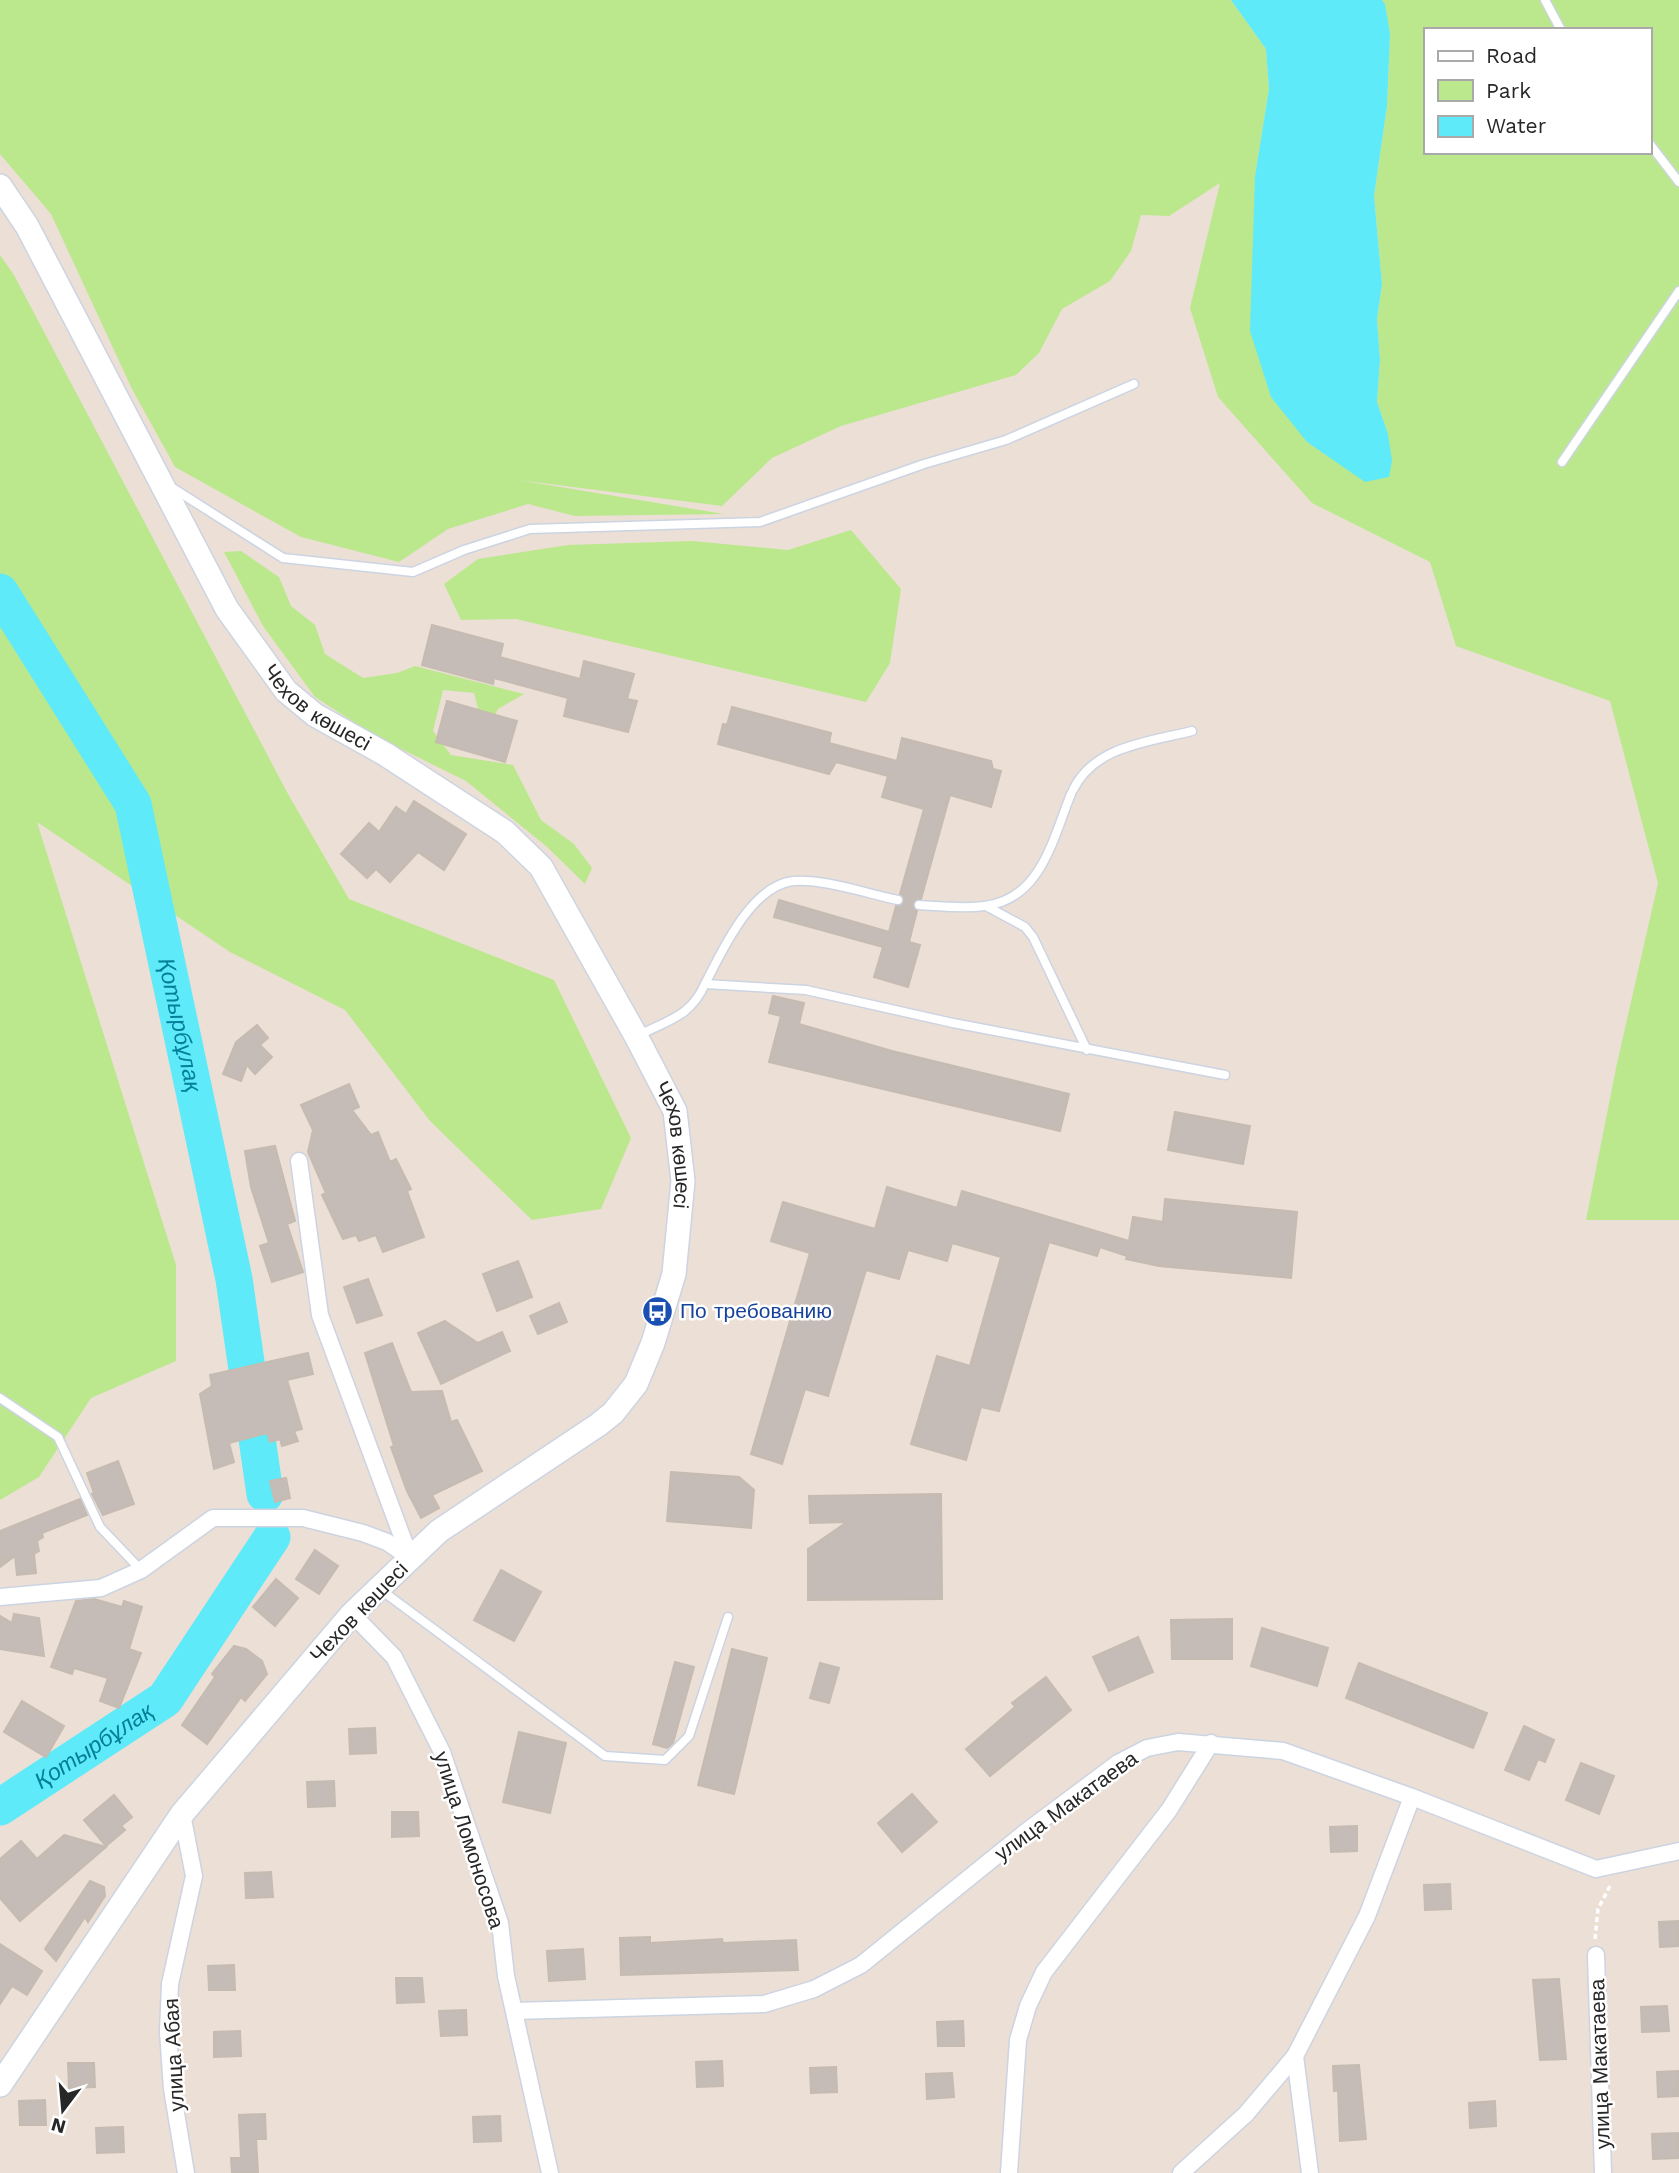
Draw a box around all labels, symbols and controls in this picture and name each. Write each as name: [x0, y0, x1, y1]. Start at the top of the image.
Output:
legend: [1424, 28, 1651, 154]
text: Road: [1486, 43, 1537, 68]
text: Park: [1486, 78, 1531, 103]
text: Water: [1486, 113, 1547, 138]
street label: Чехов көшесі: [259, 659, 376, 756]
water label: Қотырбұлақ: [152, 955, 207, 1095]
street label: Чехов көшесі: [650, 1077, 696, 1210]
bus stop icon: По требованию: [640, 1294, 674, 1328]
place label: По требованию: [680, 1298, 832, 1323]
street label: Чехов көшесі: [304, 1556, 413, 1667]
water label: Қотырбұлақ: [30, 1697, 159, 1795]
street label: улица Макатаева: [989, 1745, 1142, 1866]
street label: улица Ломоносова: [429, 1748, 510, 1932]
street label: улица Макатаева: [1584, 1978, 1615, 2150]
street label: улица Абая: [158, 1998, 189, 2112]
north arrow: [28, 2075, 98, 2145]
text: N: [49, 2113, 68, 2139]

